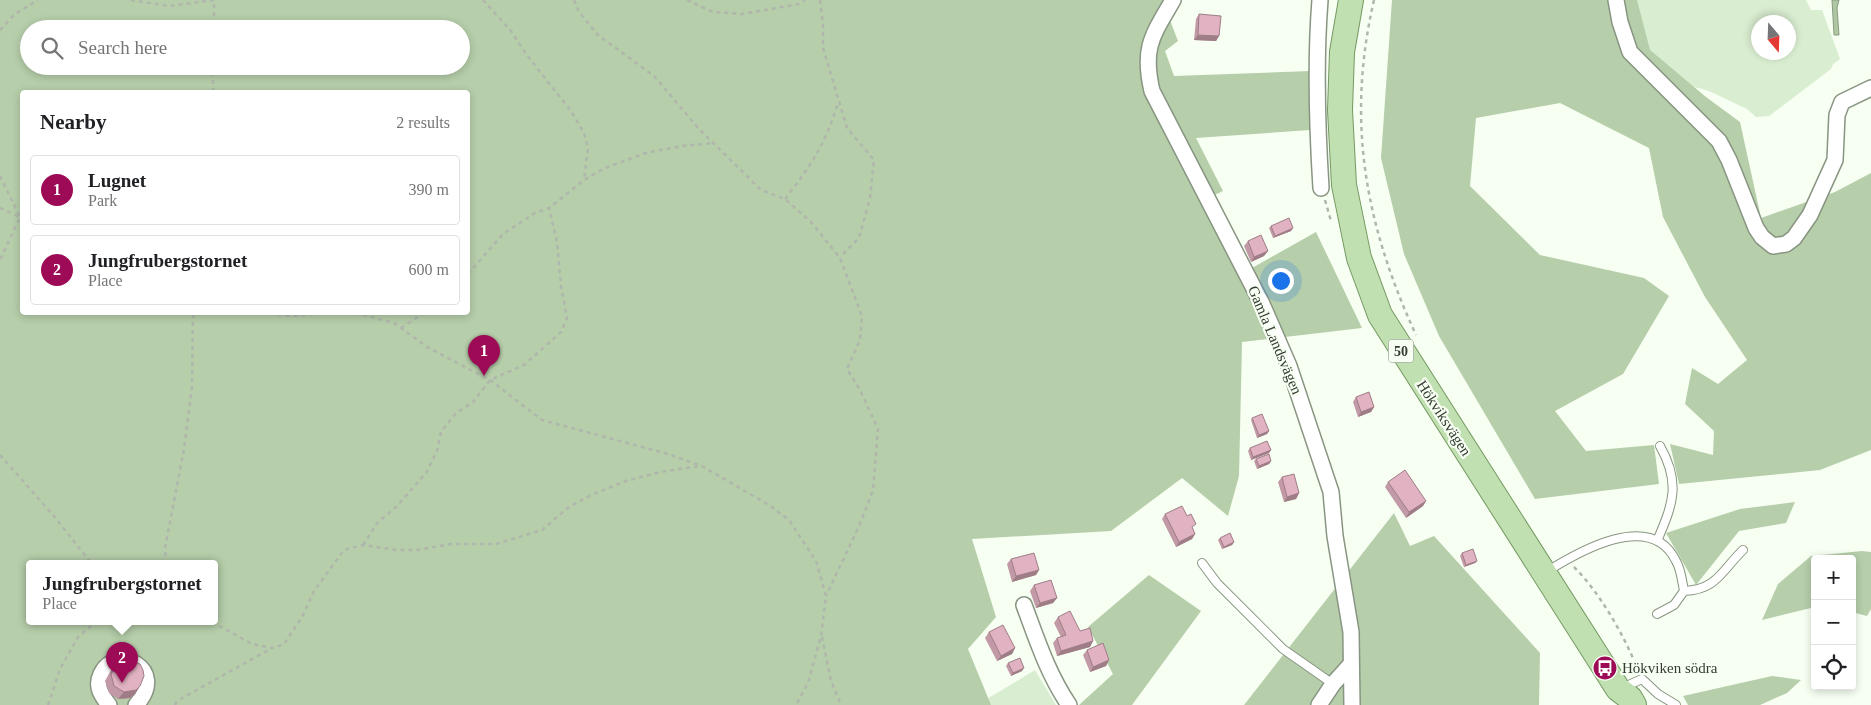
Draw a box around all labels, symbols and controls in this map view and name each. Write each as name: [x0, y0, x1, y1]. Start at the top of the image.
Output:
north arrow: [1751, 15, 1796, 60]
search box: [20, 20, 470, 75]
icon: search: [38, 34, 66, 62]
text: Search here: [78, 37, 167, 58]
text: Nearby: [40, 110, 107, 134]
text: 2 results: [396, 114, 450, 131]
text: Lugnet: [88, 170, 146, 191]
text: 1: [53, 181, 61, 198]
text: 390 m: [409, 181, 449, 198]
text: Park: [88, 192, 117, 209]
text: Jungfrubergstornet: [88, 250, 247, 271]
text: 2: [53, 261, 61, 278]
text: 600 m: [409, 261, 449, 278]
your location: [1268, 268, 1294, 294]
text: Place: [88, 272, 123, 289]
street label: Gamla Landsvägen: [1245, 283, 1305, 397]
pin: 1: [468, 335, 500, 376]
road number: 50: [1388, 340, 1414, 362]
street label: Hökviksvägen: [1414, 377, 1475, 459]
map controls: [1811, 555, 1856, 690]
button: +: [1811, 555, 1856, 600]
popup: [26, 560, 218, 625]
text: Jungfrubergstornet: [42, 573, 202, 594]
text: Place: [42, 595, 77, 612]
button: −: [1811, 600, 1856, 645]
pin: 2: [106, 642, 138, 683]
button: locate: [1811, 645, 1856, 690]
bus stop icon: Hökviken södra: [1592, 655, 1618, 681]
place label: Hökviken södra: [1622, 660, 1718, 676]

